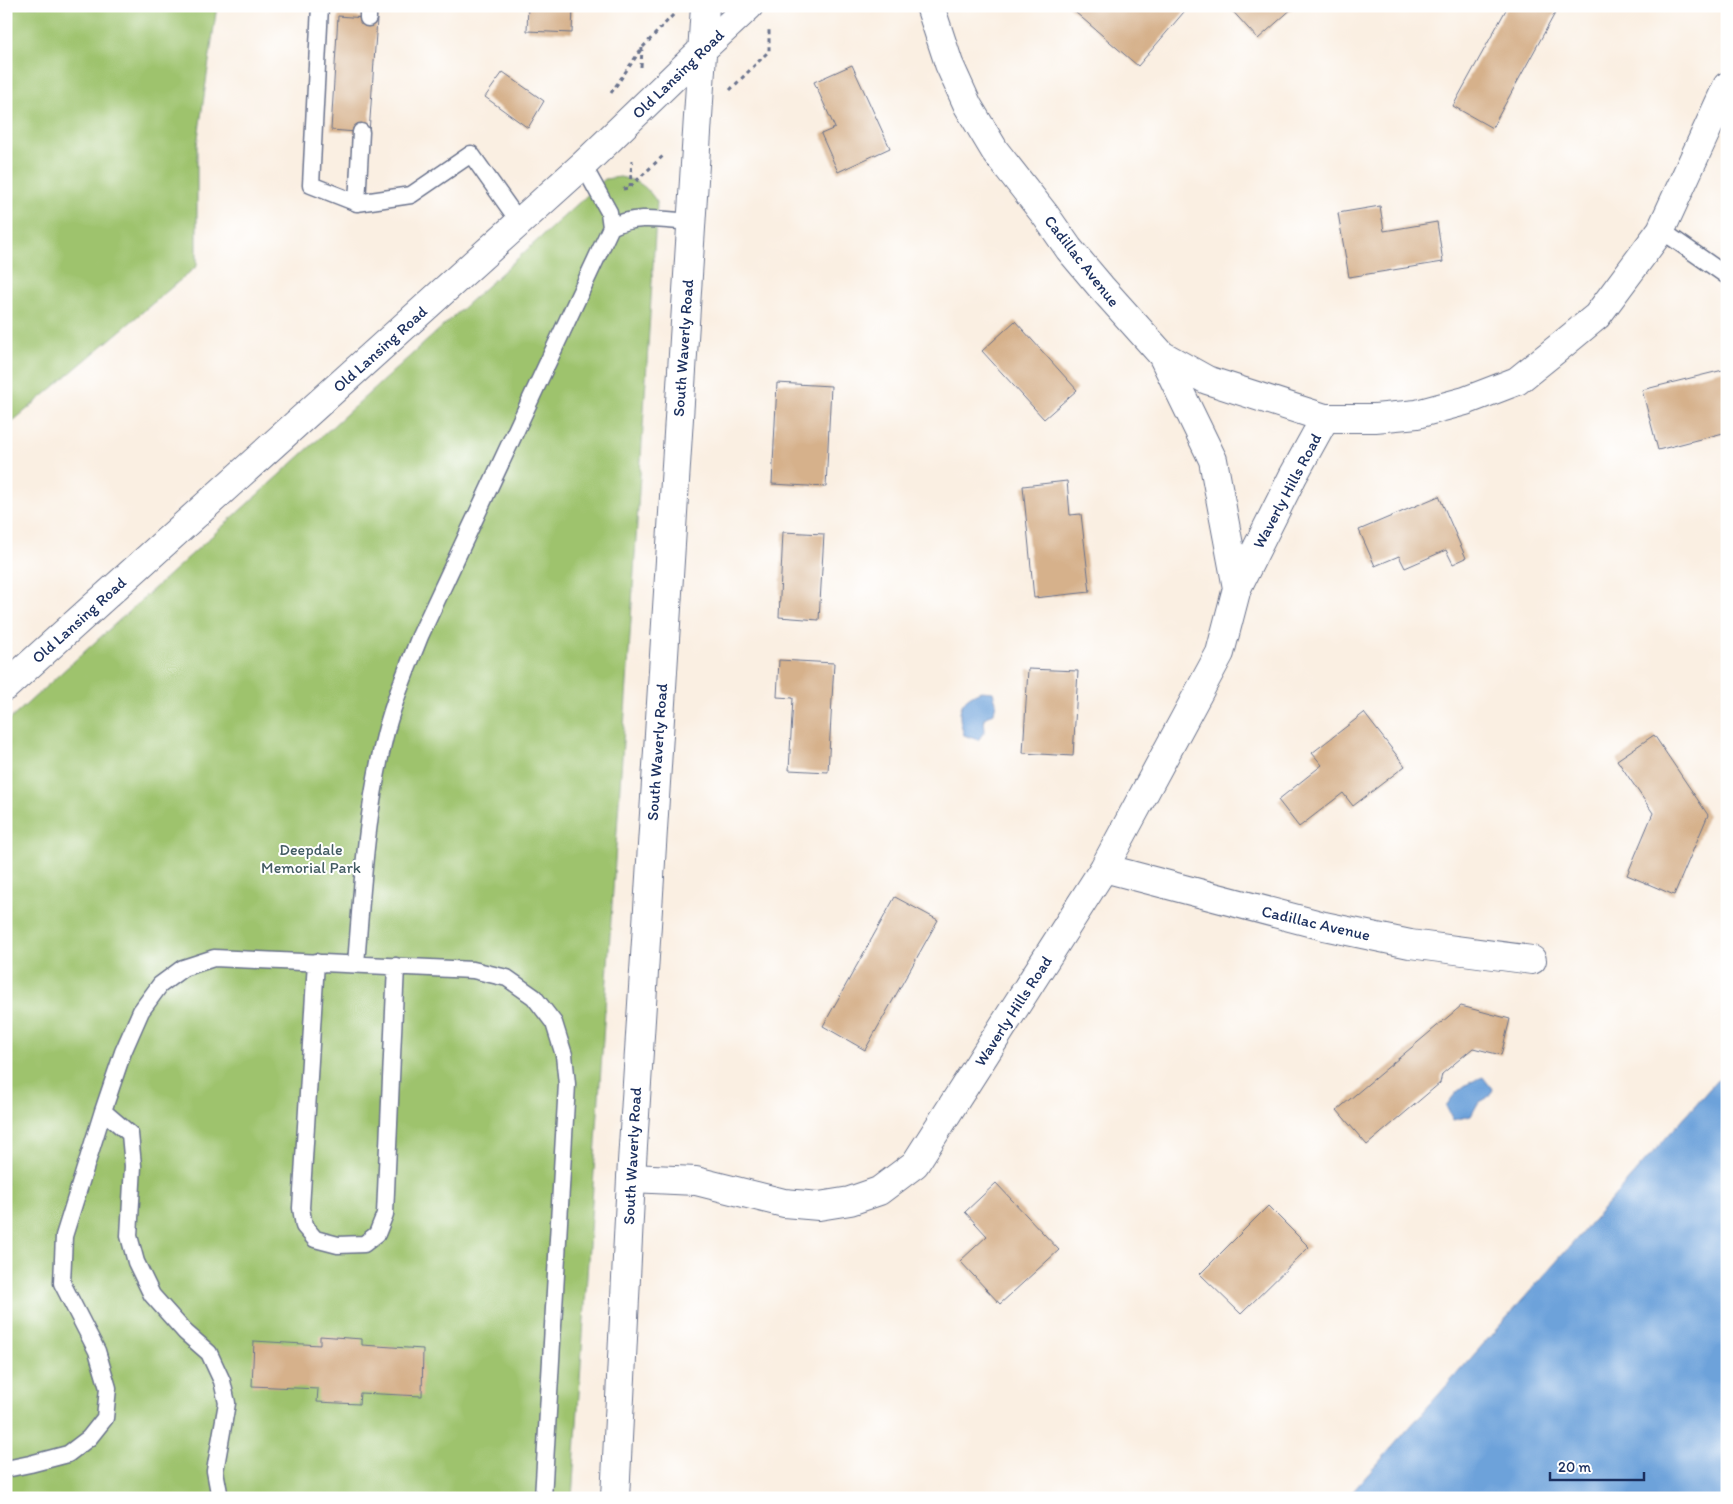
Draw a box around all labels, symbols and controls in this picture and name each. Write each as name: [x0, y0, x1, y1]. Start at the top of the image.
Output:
street label: Old Lansing Road: [628, 25, 728, 123]
street label: Cadillac Avenue: [1040, 211, 1124, 311]
street label: South Waverly Road: [669, 278, 697, 417]
street label: Old Lansing Road: [329, 302, 431, 396]
street label: Waverly Hills Road: [1249, 430, 1326, 552]
street label: Old Lansing Road: [28, 573, 130, 667]
street label: South Waverly Road: [643, 682, 671, 821]
park label: Deepdale Memorial Park: [261, 840, 361, 877]
street label: Cadillac Avenue: [1260, 901, 1372, 945]
street label: Waverly Hills Road: [970, 952, 1056, 1070]
street label: South Waverly Road: [619, 1087, 645, 1225]
scale bar: [1550, 1449, 1644, 1481]
text: 20 m: [1558, 1458, 1592, 1476]

